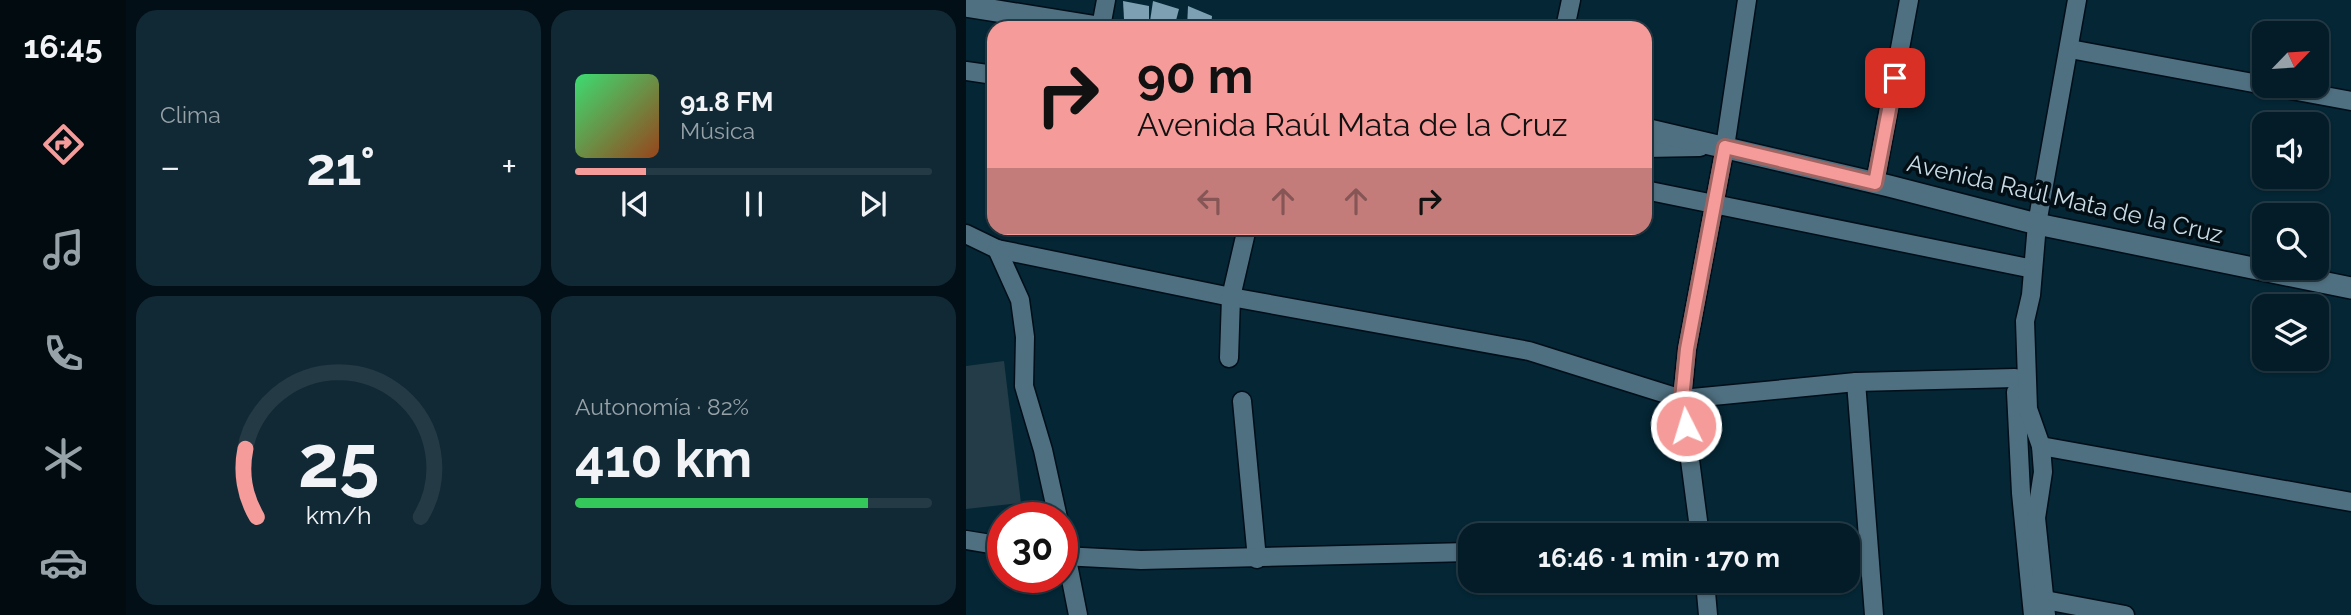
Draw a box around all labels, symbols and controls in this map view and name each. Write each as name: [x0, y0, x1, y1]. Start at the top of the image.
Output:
north arrow: [2252, 21, 2329, 98]
map controls: [2252, 21, 2329, 371]
text: 16:45: [23, 28, 103, 65]
text: 90 m: [1137, 47, 1253, 104]
pin: [1865, 48, 1925, 108]
icon: right: [1022, 49, 1113, 140]
icon: arrive: [1876, 59, 1914, 97]
text: 91.8 FM: [680, 87, 773, 117]
text: Clima: [160, 101, 221, 128]
text: Avenida Raúl Mata de la Cruz: [1137, 106, 1568, 143]
button: sound: [2252, 112, 2329, 189]
text: Música: [680, 117, 755, 144]
icon: directions: [39, 120, 88, 169]
text: 21°: [307, 136, 375, 197]
text: −: [160, 144, 180, 189]
text: +: [501, 144, 517, 189]
street label: Avenida Raúl Mata de la Cruz: [1905, 148, 2226, 249]
icon: left: [1191, 182, 1229, 220]
icon: ahead: [1264, 182, 1302, 220]
icon: ahead: [1337, 182, 1375, 220]
icon: right: [1410, 182, 1448, 220]
icon: previous: [616, 185, 654, 223]
icon: pause: [735, 185, 773, 223]
icon: next: [854, 185, 892, 223]
button: search: [2252, 203, 2329, 280]
icon: music: [39, 225, 88, 274]
button: layers: [2252, 294, 2329, 371]
icon: phone: [39, 329, 88, 378]
position arrow: [1649, 389, 1723, 463]
text: Autonomía · 82%: [575, 393, 749, 420]
text: 25: [298, 419, 379, 504]
text: 410 km: [575, 428, 752, 489]
icon: climate: [39, 434, 88, 483]
text: km/h: [306, 499, 371, 529]
speed limit sign: 30: [987, 502, 1078, 593]
icon: car: [39, 538, 88, 587]
text: 16:46 · 1 min · 170 m: [1538, 543, 1780, 573]

